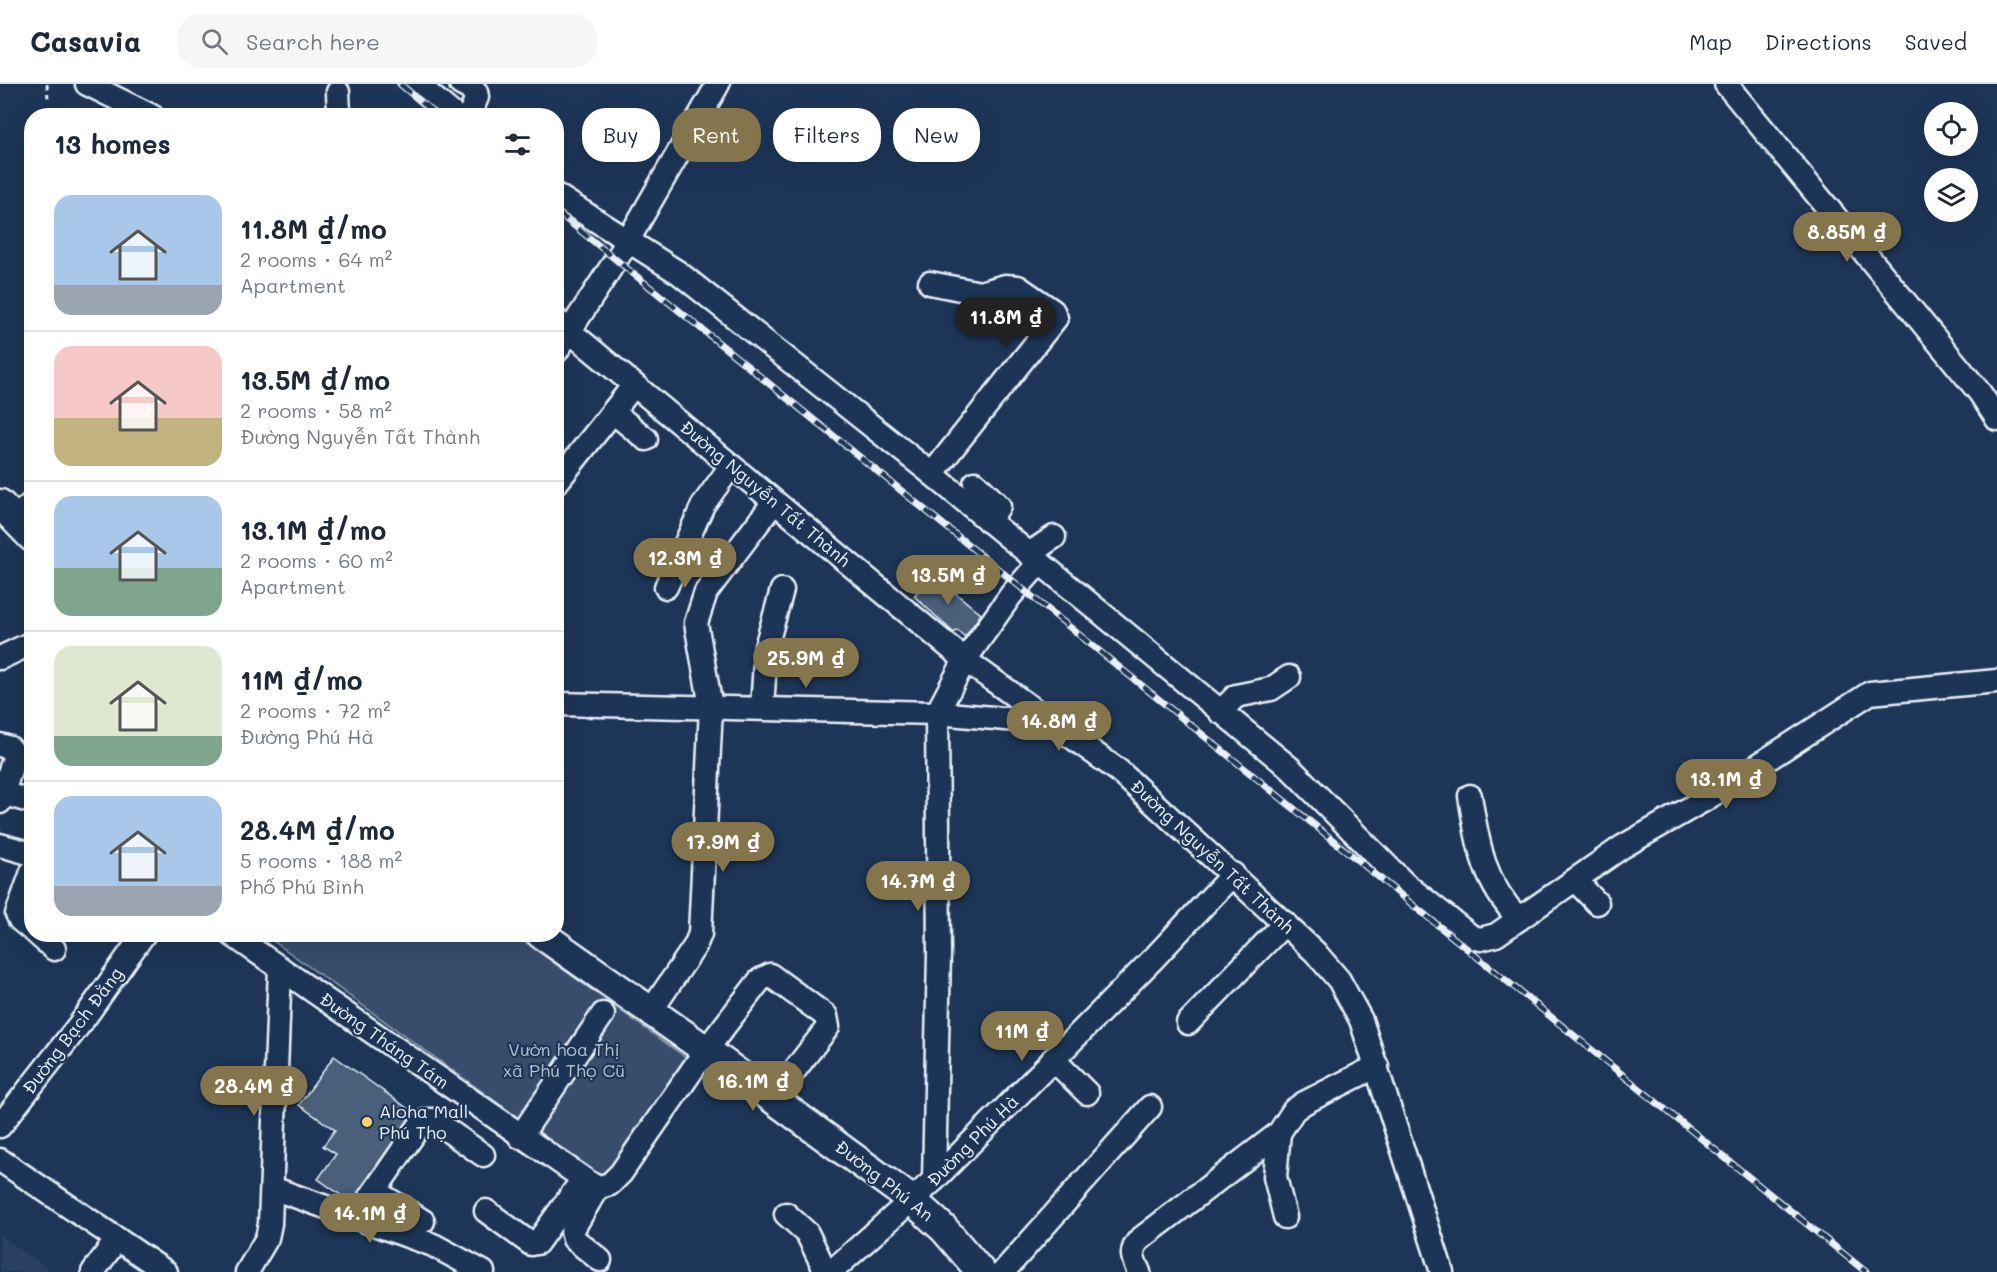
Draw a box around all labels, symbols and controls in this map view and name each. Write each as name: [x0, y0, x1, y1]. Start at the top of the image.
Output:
search box: [177, 14, 597, 68]
text: Casavia: [30, 23, 141, 59]
icon: search: [198, 25, 231, 58]
text: Search here: [246, 27, 380, 56]
text: Map: [1689, 28, 1732, 55]
text: Directions: [1765, 28, 1872, 55]
text: Saved: [1905, 28, 1967, 55]
map controls: [1924, 102, 1978, 222]
button: locate: [1924, 102, 1978, 156]
chip: Buy: [582, 108, 660, 162]
chip: Rent: [672, 108, 761, 162]
chip: Filters: [773, 108, 881, 162]
chip: New: [893, 108, 980, 162]
text: 13 homes: [54, 127, 171, 161]
icon: filters: [501, 128, 534, 161]
button: layers: [1924, 168, 1978, 222]
text: 11.8M ₫/mo: [240, 212, 387, 246]
pin: 8.85M ₫: [1792, 212, 1902, 263]
text: 8.85M ₫: [1807, 218, 1887, 244]
icon: home: [102, 219, 174, 291]
text: 2 rooms · 64 m²: [240, 246, 392, 272]
text: Apartment: [240, 272, 346, 298]
pin: 11.8M ₫: [951, 297, 1061, 348]
text: 11.8M ₫: [969, 303, 1043, 329]
text: 13.5M ₫/mo: [240, 363, 390, 397]
icon: home: [102, 370, 174, 442]
text: 2 rooms · 58 m²: [240, 397, 392, 423]
street label: Đường Nguyễn Tất Thành: [675, 415, 856, 572]
text: Đường Nguyễn Tất Thành: [240, 423, 480, 449]
text: 13.1M ₫/mo: [240, 513, 386, 547]
icon: home: [102, 520, 174, 592]
pin: 12.3M ₫: [630, 538, 740, 589]
text: 12.3M ₫: [647, 544, 723, 570]
text: 2 rooms · 60 m²: [240, 547, 393, 573]
pin: 13.5M ₫: [893, 555, 1003, 606]
text: 13.5M ₫: [910, 561, 986, 587]
text: Apartment: [240, 573, 346, 599]
pin: 25.9M ₫: [751, 638, 861, 689]
text: 25.9M ₫: [767, 644, 845, 670]
text: 11M ₫/mo: [240, 663, 363, 697]
icon: home: [102, 670, 174, 742]
text: 2 rooms · 72 m²: [240, 697, 391, 723]
pin: 14.8M ₫: [1004, 701, 1114, 752]
text: 14.8M ₫: [1020, 707, 1098, 733]
text: Đường Phú Hà: [240, 723, 374, 749]
pin: 13.1M ₫: [1671, 759, 1781, 810]
text: 13.1M ₫: [1690, 765, 1762, 791]
street label: Đường Nguyễn Tất Thành: [1126, 774, 1300, 939]
text: 28.4M ₫/mo: [240, 813, 395, 847]
icon: home: [102, 820, 174, 892]
pin: 17.9M ₫: [668, 822, 778, 873]
text: 17.9M ₫: [685, 828, 761, 854]
text: 5 rooms · 188 m²: [240, 847, 402, 873]
pin: 14.7M ₫: [863, 861, 973, 912]
text: 14.7M ₫: [880, 867, 956, 893]
text: Phố Phú Bình: [240, 873, 364, 899]
street label: Đường Bạch Đằng: [17, 962, 128, 1099]
street label: Đường Tháng Tám: [315, 987, 454, 1094]
pin: 11M ₫: [980, 1011, 1064, 1062]
text: 11M ₫: [995, 1017, 1049, 1043]
park label: Vườn hoa Thị xã Phú Thọ Cũ: [503, 1037, 625, 1082]
pin: 16.1M ₫: [698, 1061, 808, 1112]
pin: 28.4M ₫: [199, 1066, 309, 1117]
text: 16.1M ₫: [717, 1067, 789, 1093]
text: 28.4M ₫: [214, 1072, 294, 1098]
street label: Đường Phú Hà: [921, 1089, 1023, 1191]
place label: Aloha Mall Phú Thọ: [379, 1099, 468, 1144]
marker: Aloha Mall Phú Thọ: [360, 1115, 374, 1129]
street label: Đường Phú An: [830, 1134, 939, 1226]
pin: 14.1M ₫: [315, 1193, 425, 1244]
text: 14.1M ₫: [333, 1199, 407, 1225]

